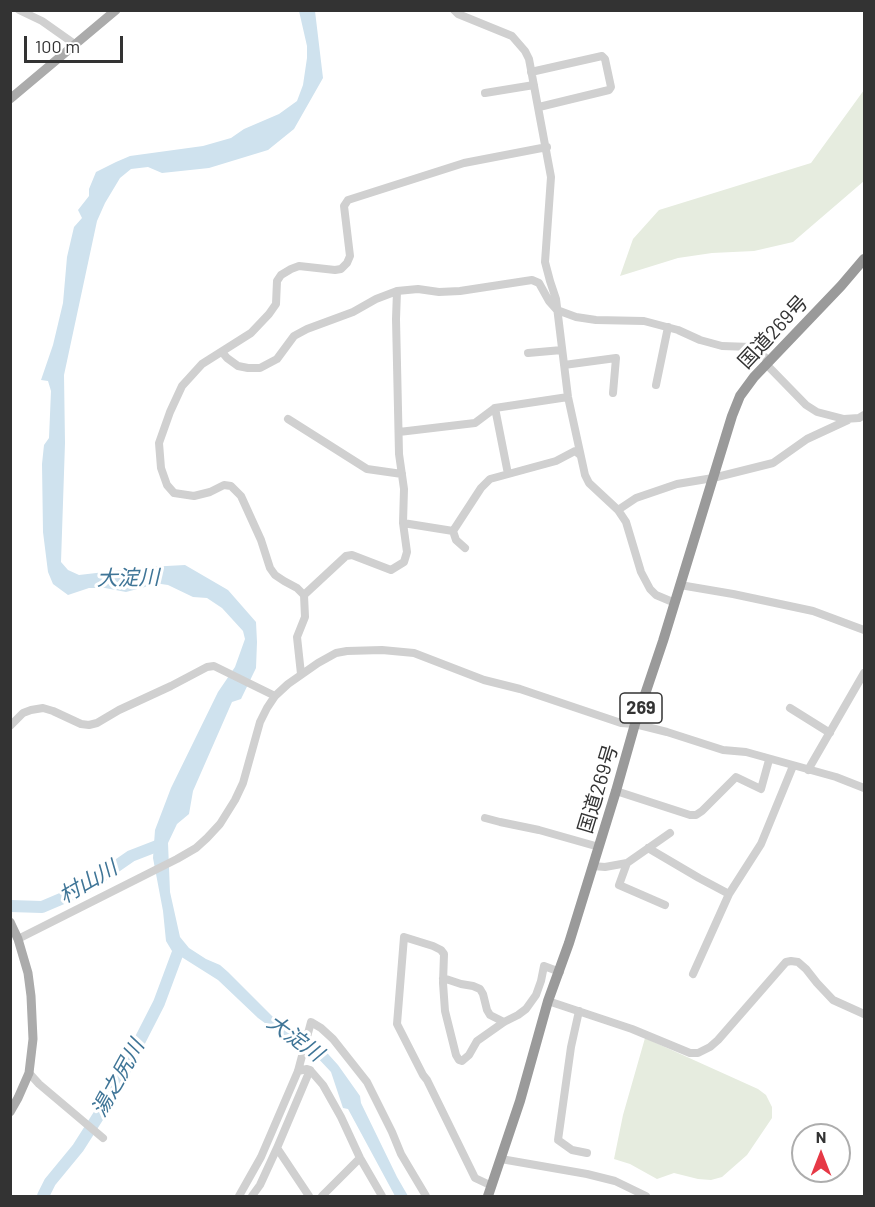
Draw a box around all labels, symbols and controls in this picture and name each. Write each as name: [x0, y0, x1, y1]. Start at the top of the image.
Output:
scale bar: [27, 24, 126, 62]
text: 100 m: [35, 35, 80, 57]
street label: 国道269号: [733, 290, 813, 374]
water label: 大淀川: [96, 565, 160, 591]
road number: 269: [620, 693, 662, 723]
street label: 国道269号: [573, 742, 623, 836]
water label: 村山川: [54, 855, 122, 909]
water label: 大淀川: [262, 1009, 328, 1067]
water label: 湯之尻川: [87, 1035, 149, 1121]
north arrow: [791, 1123, 851, 1183]
text: N: [816, 1127, 826, 1146]

